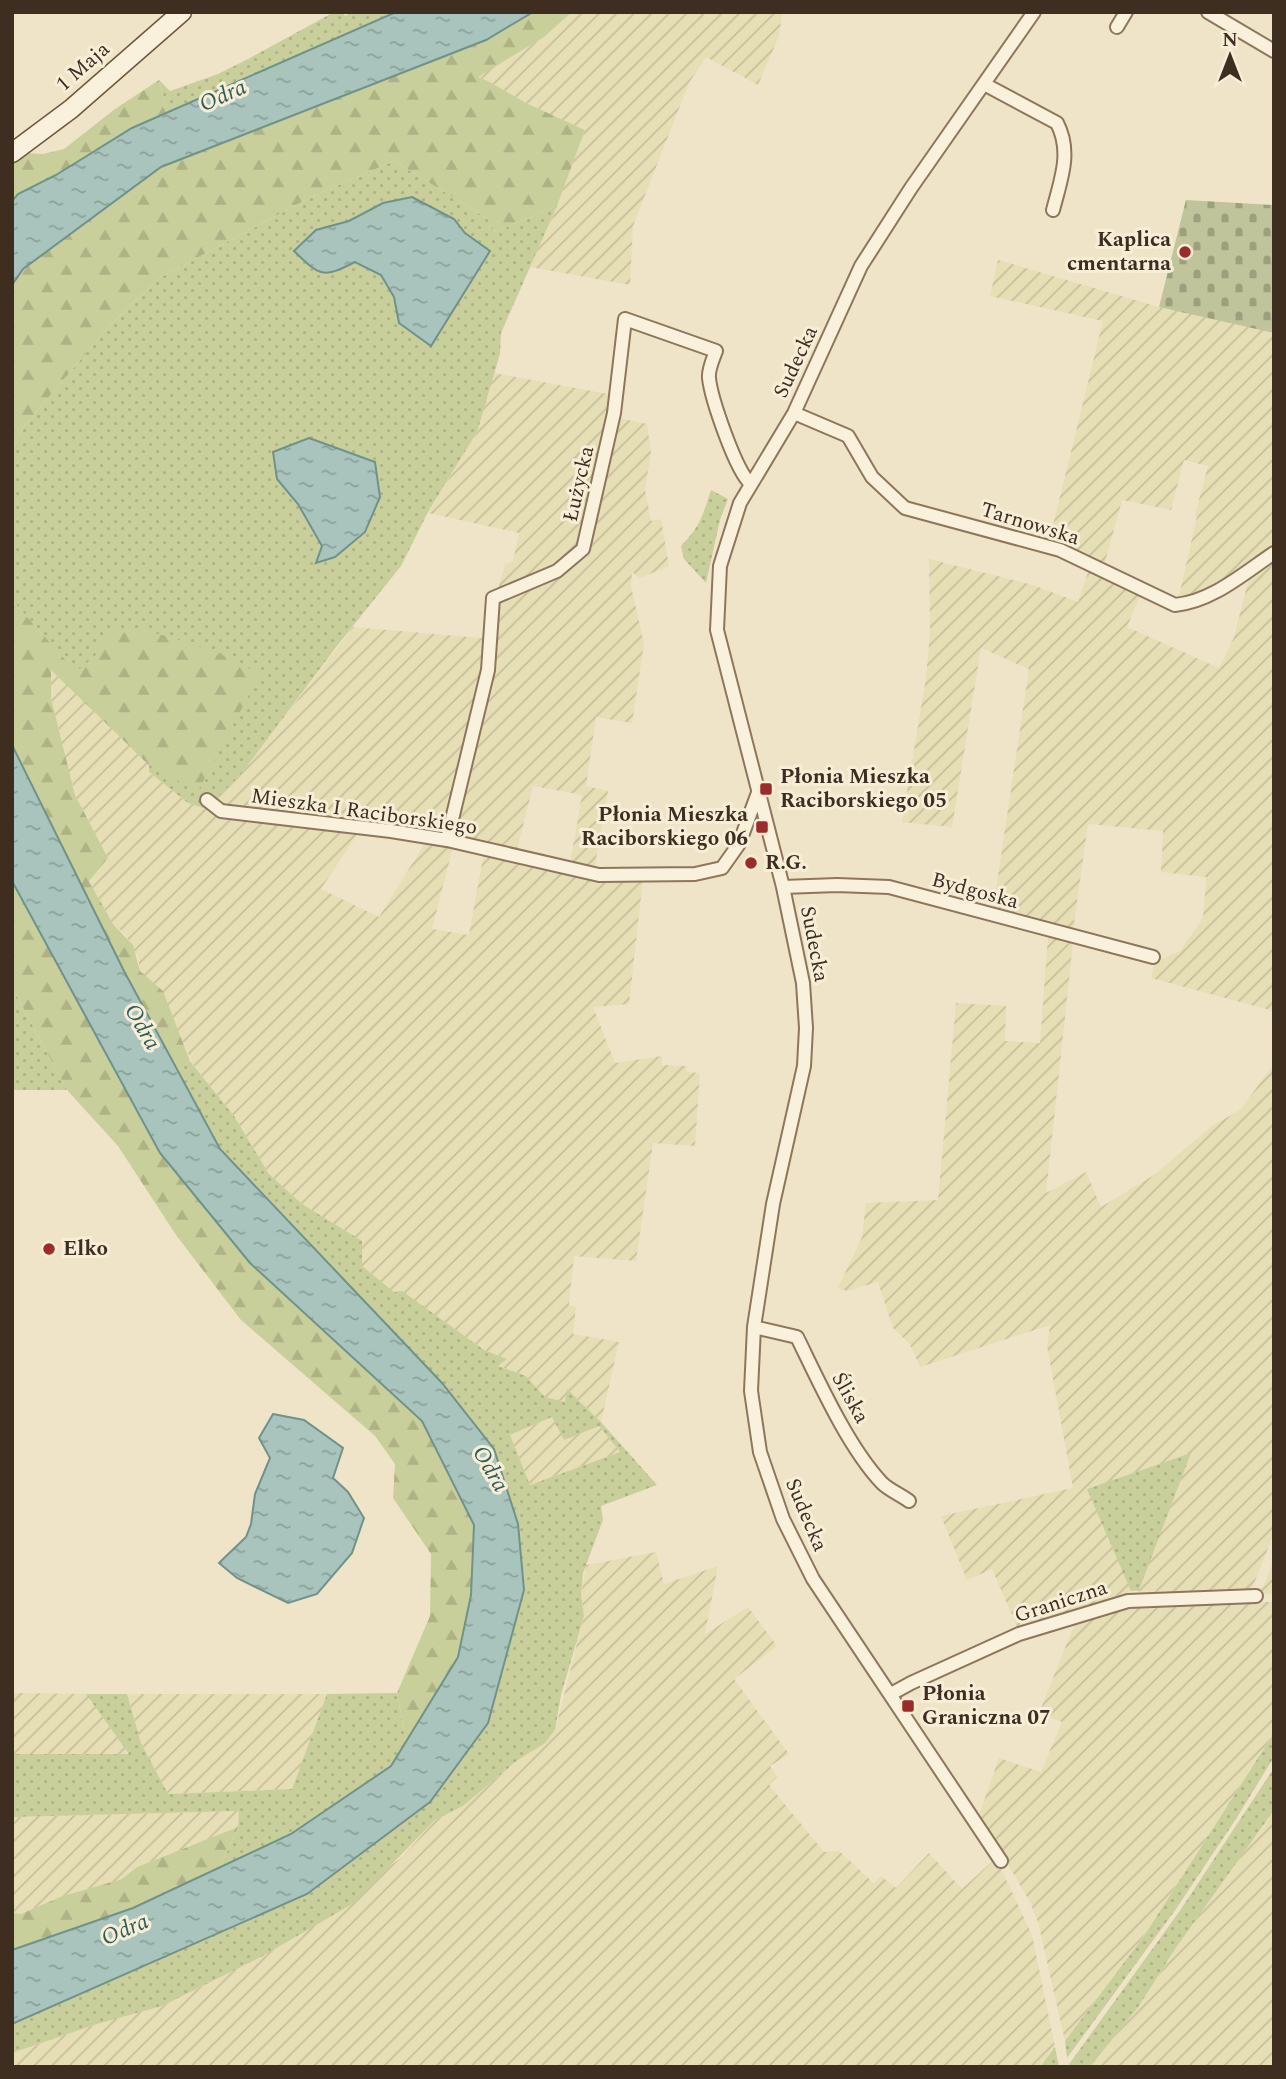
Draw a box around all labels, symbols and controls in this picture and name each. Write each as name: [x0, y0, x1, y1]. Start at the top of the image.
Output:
north arrow: [1195, 21, 1265, 91]
text: N: [1222, 26, 1238, 55]
street label: 1 Maja: [49, 34, 118, 100]
water label: Odra: [194, 70, 253, 122]
place label: Kaplica cmentarna: [1067, 224, 1171, 280]
marker: Kaplica cmentarna: [1177, 244, 1193, 260]
street label: Sudecka: [765, 320, 827, 403]
street label: Łużycka: [555, 442, 603, 525]
street label: Tarnowska: [977, 494, 1084, 554]
place label: Płonia Mieszka Raciborskiego 05: [780, 761, 947, 817]
street label: Mieszka I Raciborskiego: [249, 780, 479, 844]
marker: Płonia Mieszka Raciborskiego 05: [758, 781, 774, 797]
place label: Płonia Mieszka Raciborskiego 06: [581, 799, 748, 855]
marker: Płonia Mieszka Raciborskiego 06: [754, 819, 770, 835]
place label: R.G.: [765, 847, 807, 879]
marker: R.G.: [743, 855, 759, 871]
street label: Bydgoska: [928, 864, 1023, 918]
street label: Sudecka: [791, 903, 837, 985]
water label: Odra: [115, 997, 169, 1057]
place label: Elko: [63, 1233, 108, 1265]
marker: Elko: [41, 1241, 57, 1257]
street label: Śliska: [823, 1366, 878, 1430]
water label: Odra: [463, 1439, 517, 1499]
street label: Sudecka: [776, 1474, 836, 1557]
street label: Graniczna: [1010, 1572, 1112, 1632]
place label: Płonia Graniczna 07: [922, 1678, 1051, 1734]
marker: Płonia Graniczna 07: [900, 1698, 916, 1714]
water label: Odra: [96, 1904, 155, 1956]

